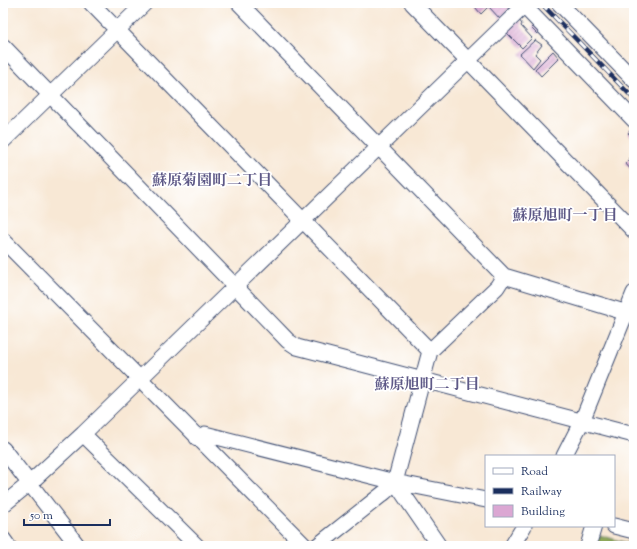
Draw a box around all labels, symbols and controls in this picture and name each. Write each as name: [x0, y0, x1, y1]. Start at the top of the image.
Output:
district label: 蘇原菊園町二丁目: [152, 171, 272, 192]
district label: 蘇原旭町一丁目: [512, 206, 618, 227]
district label: 蘇原旭町二丁目: [374, 375, 480, 396]
legend: [485, 455, 615, 527]
text: Road: [521, 463, 548, 481]
text: Railway: [521, 483, 562, 501]
scale bar: [24, 501, 110, 527]
text: Building: [521, 503, 565, 521]
text: 50 m: [29, 507, 53, 525]

